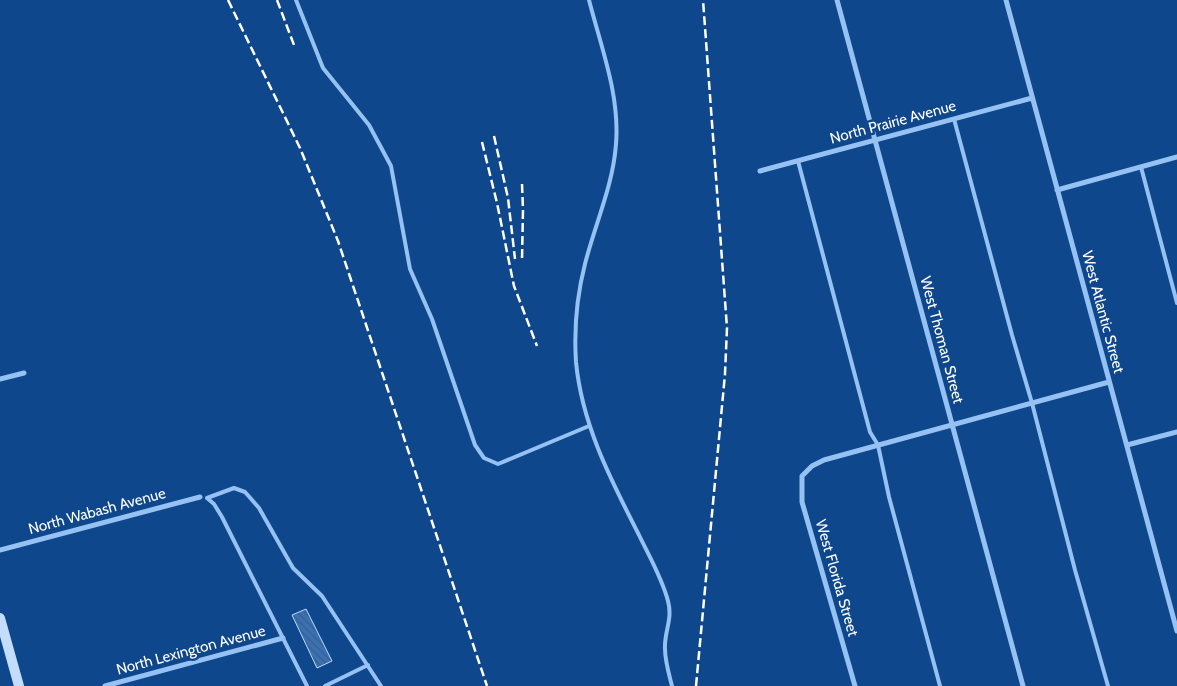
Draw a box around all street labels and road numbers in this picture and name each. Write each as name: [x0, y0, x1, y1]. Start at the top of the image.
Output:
street label: North Prairie Avenue: [828, 96, 958, 148]
street label: West Atlantic Street: [1078, 249, 1128, 375]
street label: West Thoman Street: [916, 274, 968, 406]
street label: North Wabash Avenue: [26, 484, 168, 538]
street label: West Florida Street: [812, 517, 862, 639]
street label: North Lexington Avenue: [114, 621, 268, 679]

